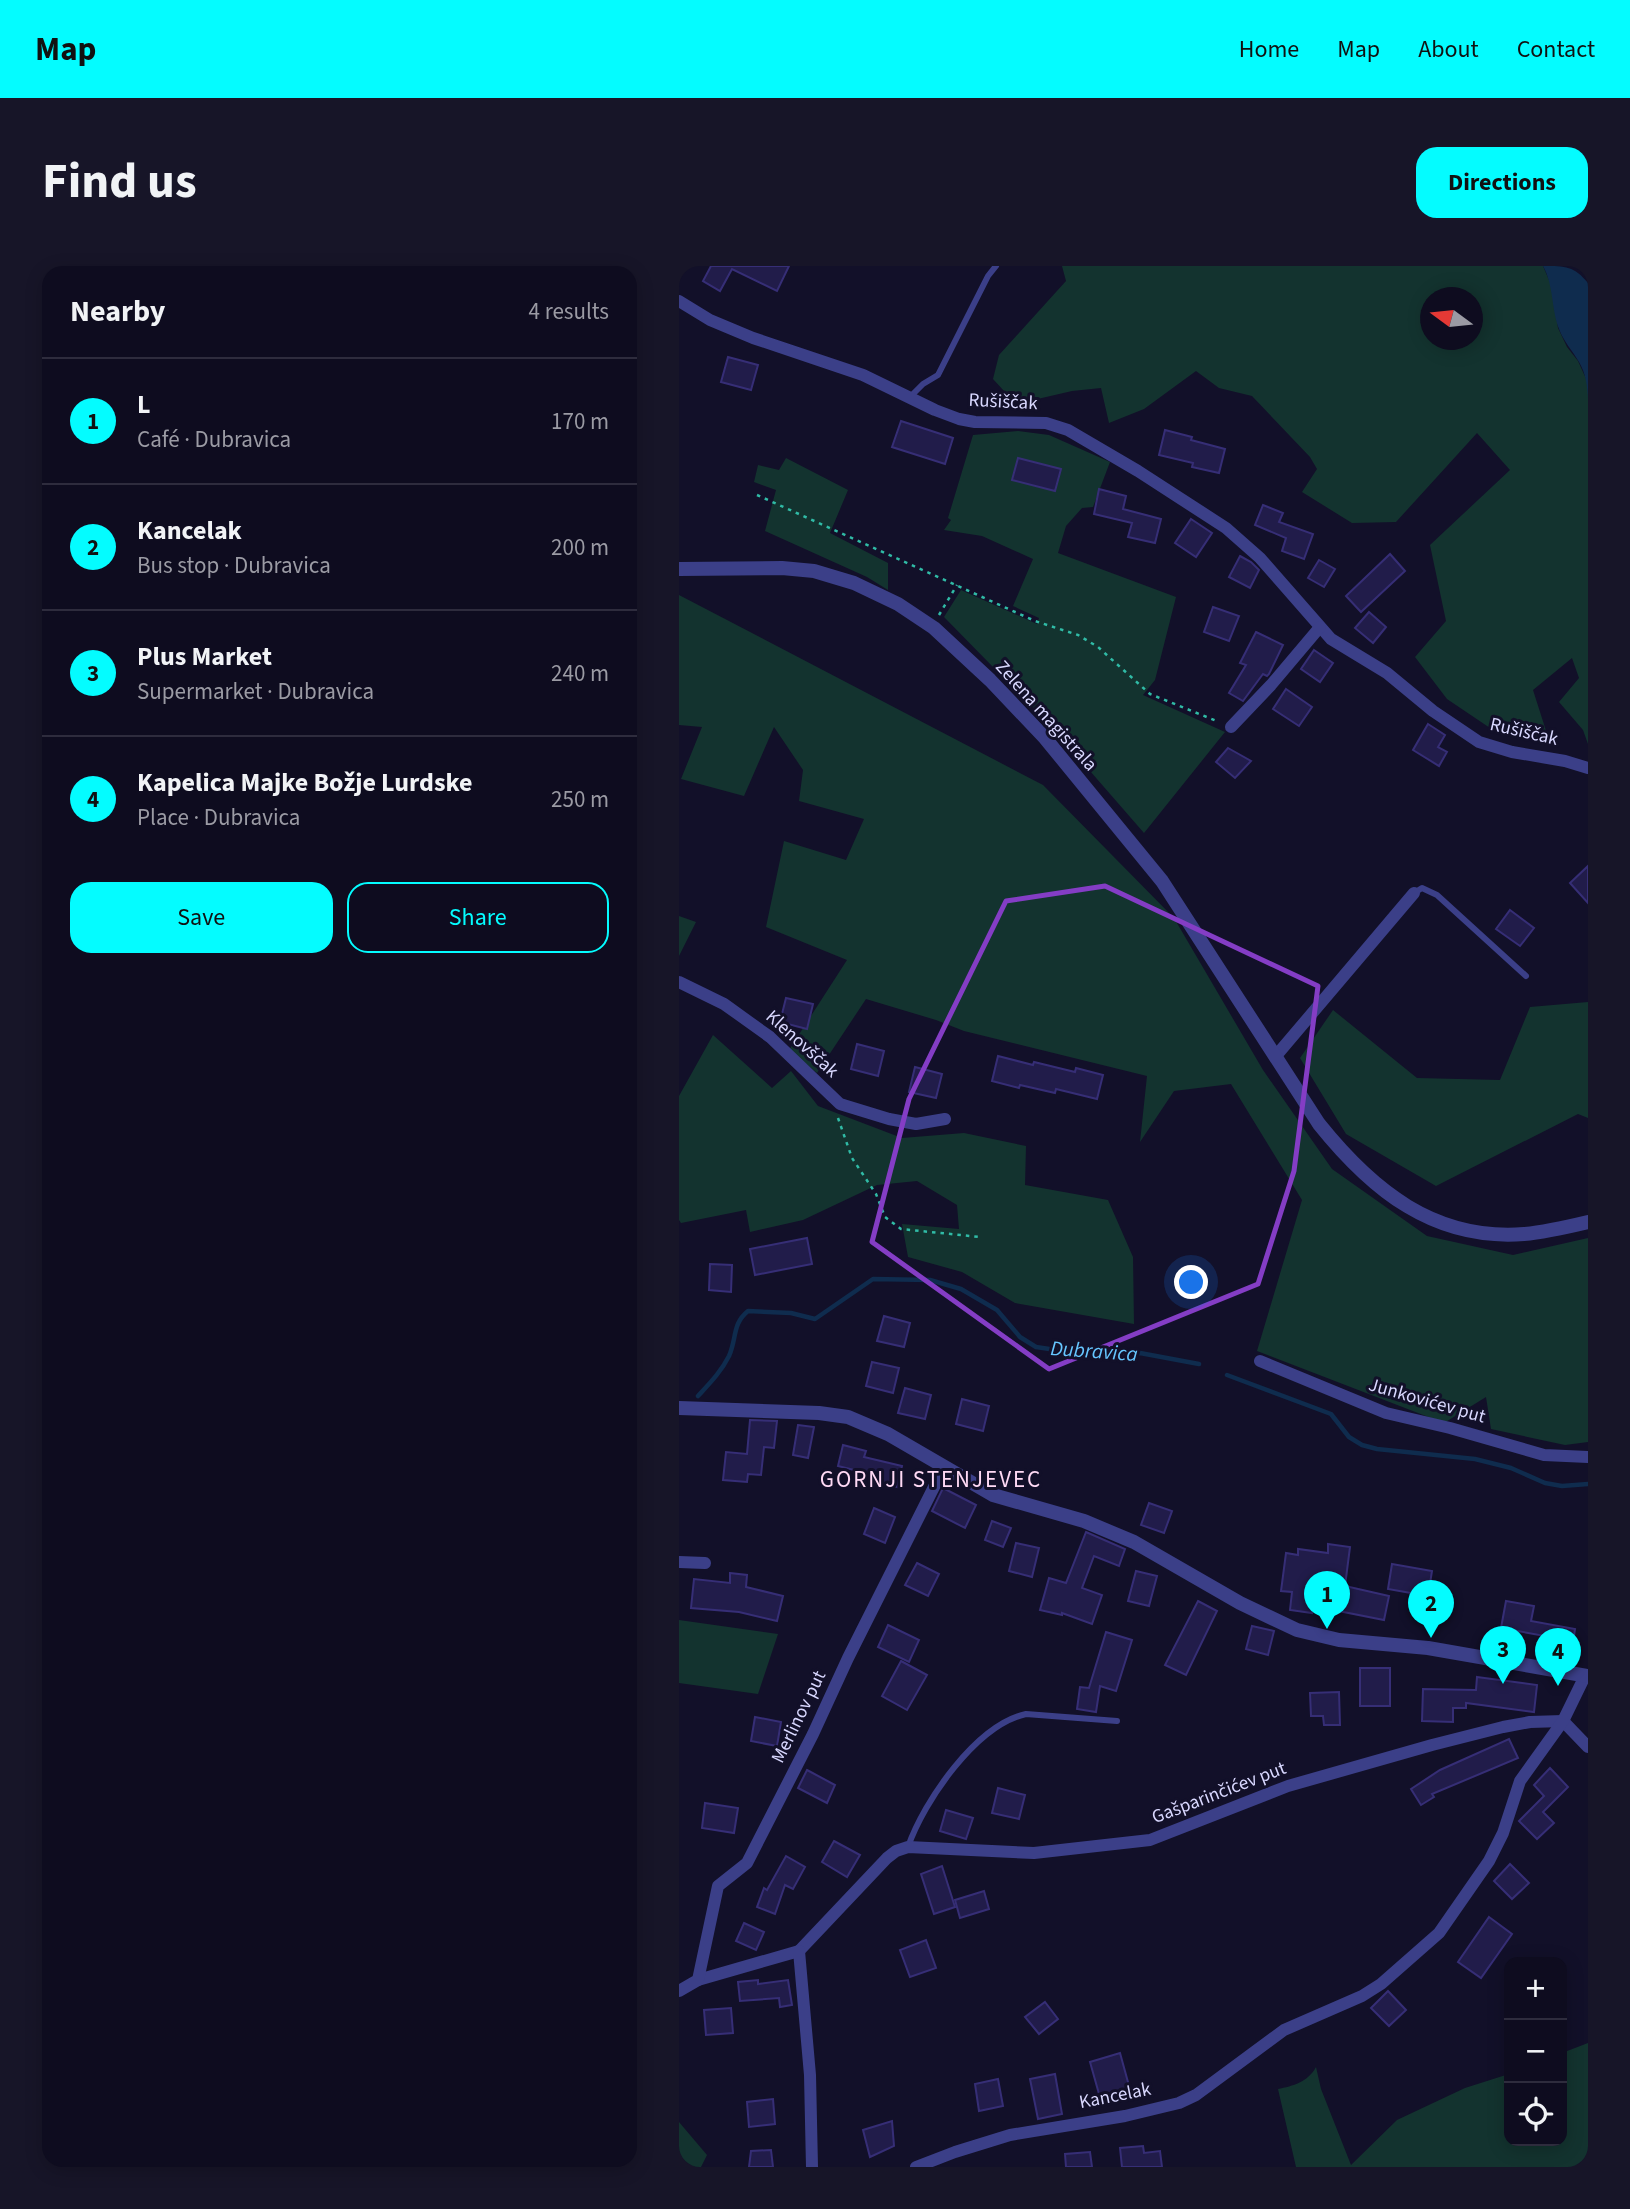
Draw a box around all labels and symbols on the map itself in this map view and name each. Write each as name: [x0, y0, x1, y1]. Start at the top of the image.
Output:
north arrow: [1420, 287, 1483, 350]
street label: Rušiščak: [968, 387, 1039, 417]
street label: Zelena magistrala: [989, 655, 1103, 777]
street label: Rušiščak: [1487, 711, 1561, 753]
street label: Klenovščak: [759, 1004, 845, 1085]
your location: [1174, 1265, 1208, 1299]
water label: Dubravica: [1049, 1333, 1139, 1369]
street label: Junkovićev put: [1365, 1371, 1489, 1431]
district label: GORNJI STENJEVEC: [820, 1463, 1042, 1496]
pin: 1: [1304, 1571, 1350, 1629]
pin: 2: [1408, 1580, 1454, 1638]
pin: 3: [1480, 1626, 1526, 1684]
pin: 4: [1535, 1628, 1581, 1686]
street label: Merlinov put: [765, 1666, 833, 1768]
street label: Gašparinčićev put: [1148, 1755, 1291, 1831]
street label: Kancelak: [1077, 2076, 1154, 2116]

